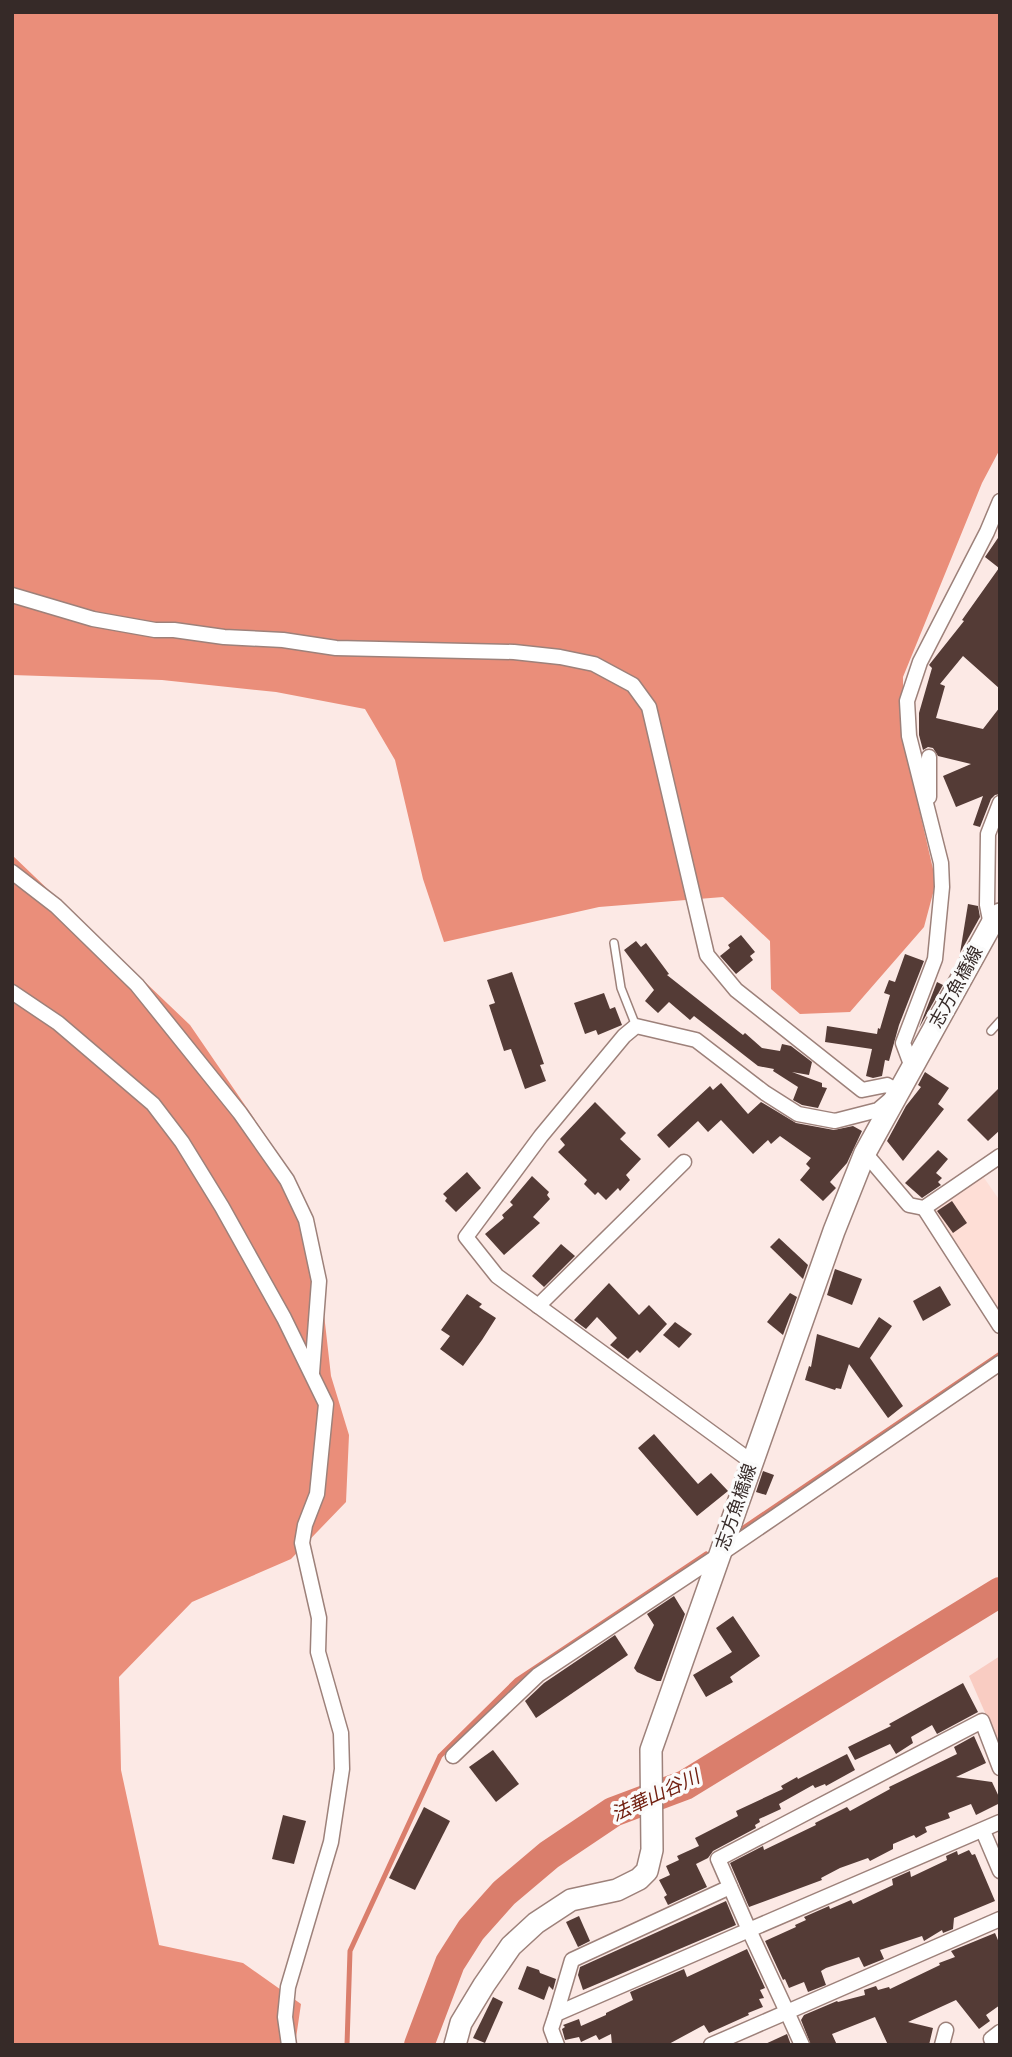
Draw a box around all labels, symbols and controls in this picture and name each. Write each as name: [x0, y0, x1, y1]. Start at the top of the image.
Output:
street label: 志方魚橋線: [925, 942, 987, 1031]
street label: 志方魚橋線: [711, 1461, 760, 1553]
water label: 法華山谷川: [607, 1764, 705, 1825]

